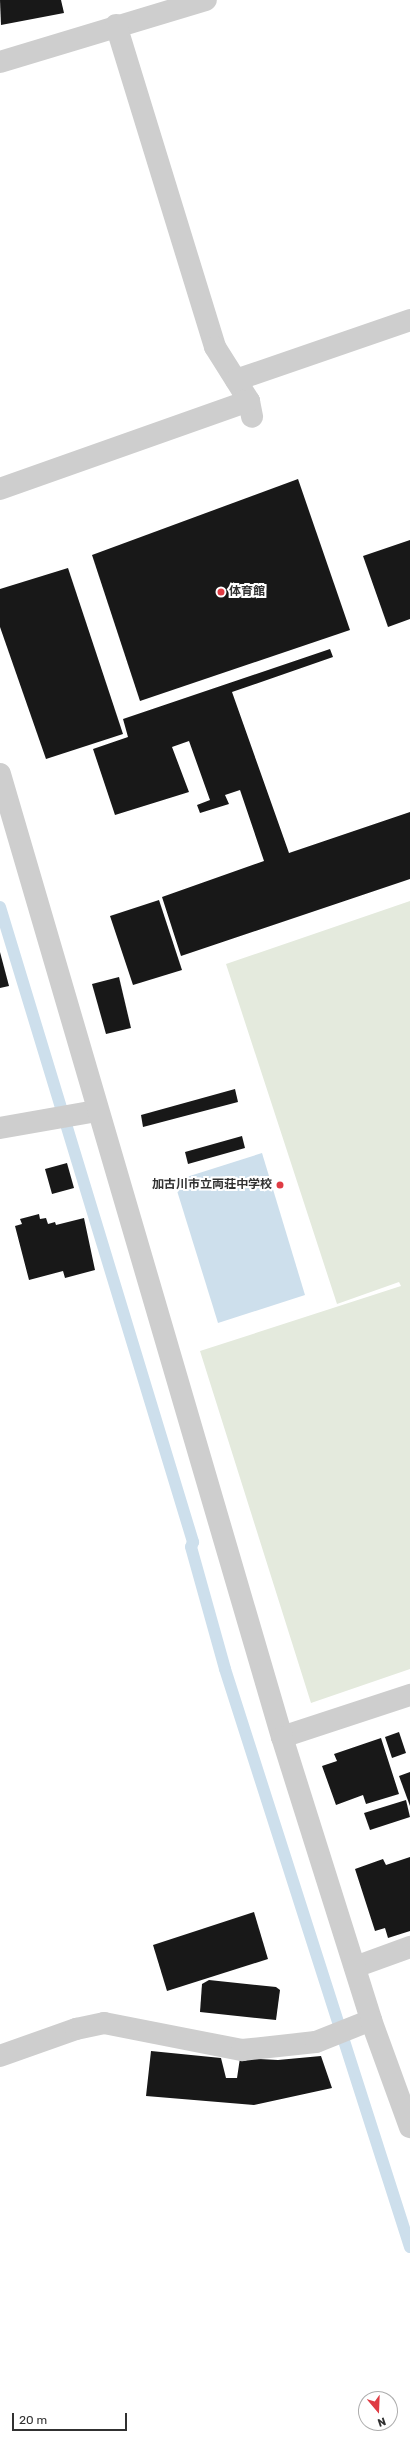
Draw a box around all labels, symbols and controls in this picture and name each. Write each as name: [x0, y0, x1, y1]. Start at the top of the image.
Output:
place label: 体育館: [229, 585, 265, 599]
marker: 体育館: [216, 587, 226, 597]
place label: 加古川市立両荘中学校: [152, 1178, 272, 1192]
marker: 加古川市立両荘中学校: [275, 1180, 285, 1190]
north arrow: [358, 2391, 398, 2431]
scale bar: [14, 2405, 129, 2431]
text: 20 m: [19, 2413, 47, 2427]
text: N: [376, 2414, 388, 2429]

